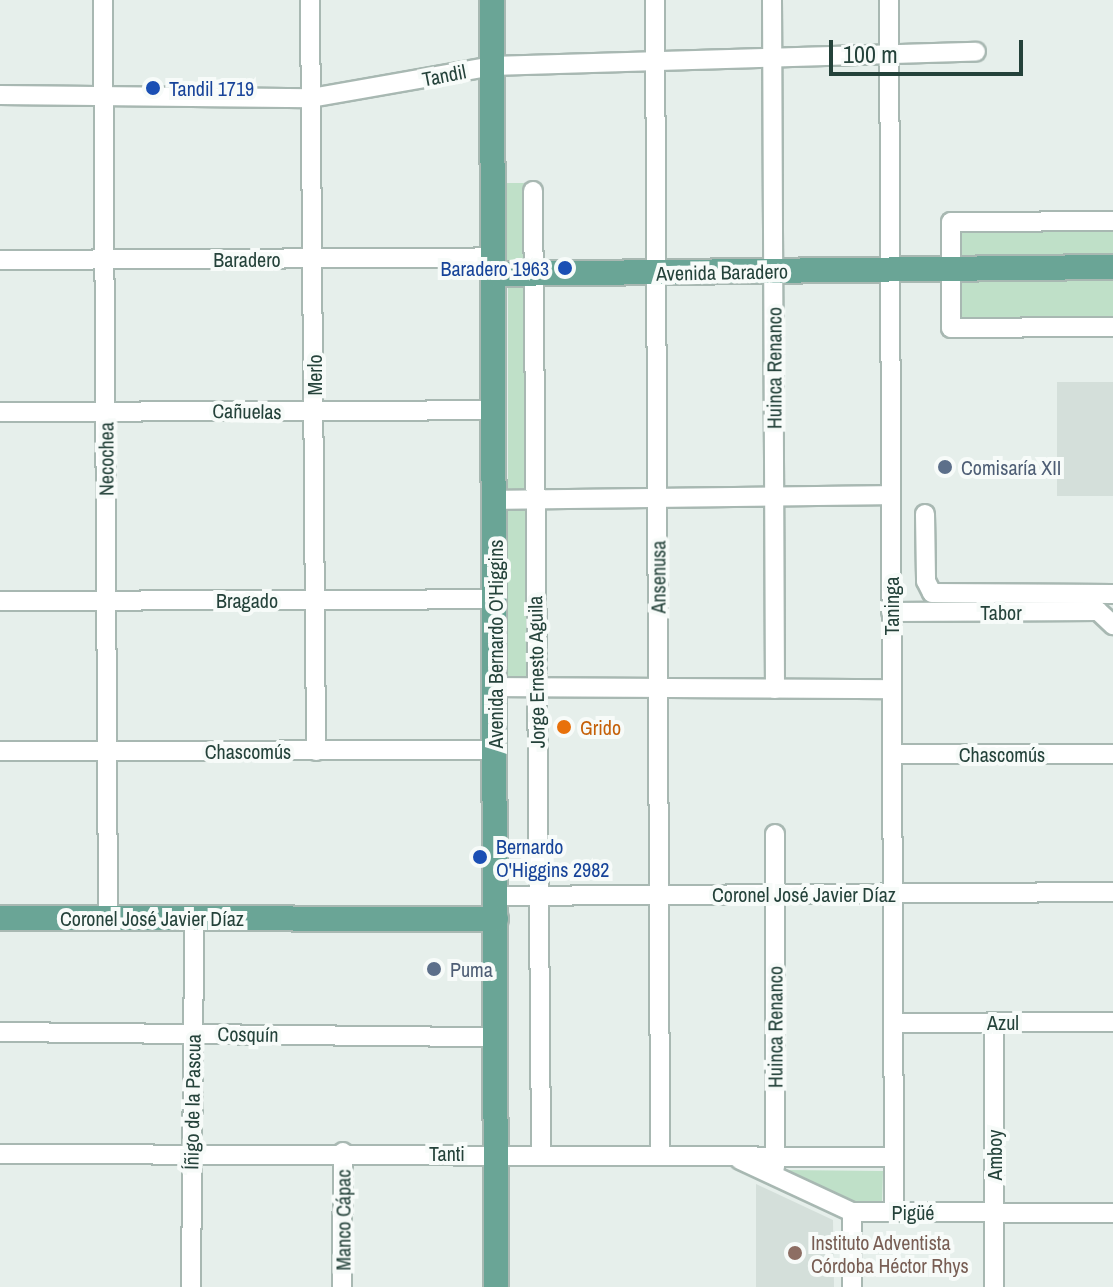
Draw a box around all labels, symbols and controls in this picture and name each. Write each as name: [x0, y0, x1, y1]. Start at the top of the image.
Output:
scale bar: [833, 24, 1027, 74]
text: 100 m: [843, 38, 898, 70]
street label: Tandil: [420, 59, 468, 91]
place label: Tandil 1719: [169, 76, 254, 100]
marker: Tandil 1719: [144, 79, 162, 97]
street label: Baradero: [213, 247, 281, 271]
place label: Baradero 1963: [441, 256, 549, 280]
marker: Baradero 1963: [556, 259, 574, 277]
street label: Avenida Baradero: [656, 259, 788, 285]
street label: Huinca Renanco: [762, 307, 786, 429]
street label: Merlo: [302, 355, 326, 395]
street label: Cañuelas: [212, 398, 282, 424]
street label: Necochea: [94, 422, 118, 496]
place label: Comisaría XII: [961, 455, 1061, 479]
marker: Comisaría XII: [936, 458, 954, 476]
street label: Avenida Bernardo O'Higgins: [483, 540, 507, 748]
street label: Ansenusa: [646, 541, 670, 613]
street label: Taninga: [879, 577, 903, 635]
street label: Bragado: [216, 588, 278, 612]
street label: Jorge Ernesto Aguila: [523, 595, 549, 749]
street label: Tabor: [980, 600, 1022, 624]
place label: Grido: [580, 715, 621, 739]
marker: Grido: [555, 718, 573, 736]
street label: Chascomús: [205, 739, 291, 763]
street label: Chascomús: [959, 742, 1045, 766]
place label: Bernardo O'Higgins 2982: [496, 834, 609, 881]
marker: Bernardo O'Higgins 2982: [471, 848, 489, 866]
street label: Coronel José Javier Díaz: [712, 882, 896, 906]
street label: Coronel José Javier Díaz: [60, 906, 244, 930]
place label: Puma: [450, 957, 493, 981]
marker: Puma: [425, 960, 443, 978]
street label: Huinca Renanco: [763, 966, 787, 1088]
street label: Azul: [987, 1010, 1019, 1034]
street label: Cosquín: [217, 1021, 279, 1047]
street label: Íñigo de la Pascua: [179, 1034, 205, 1170]
street label: Amboy: [982, 1129, 1006, 1181]
street label: Tanti: [429, 1141, 465, 1165]
street label: Manco Cápac: [331, 1169, 355, 1271]
street label: Pigüé: [892, 1200, 934, 1224]
place label: Instituto Adventista Córdoba Héctor Rhys: [811, 1230, 969, 1277]
marker: Instituto Adventista Córdoba Héctor Rhys: [786, 1244, 804, 1262]

